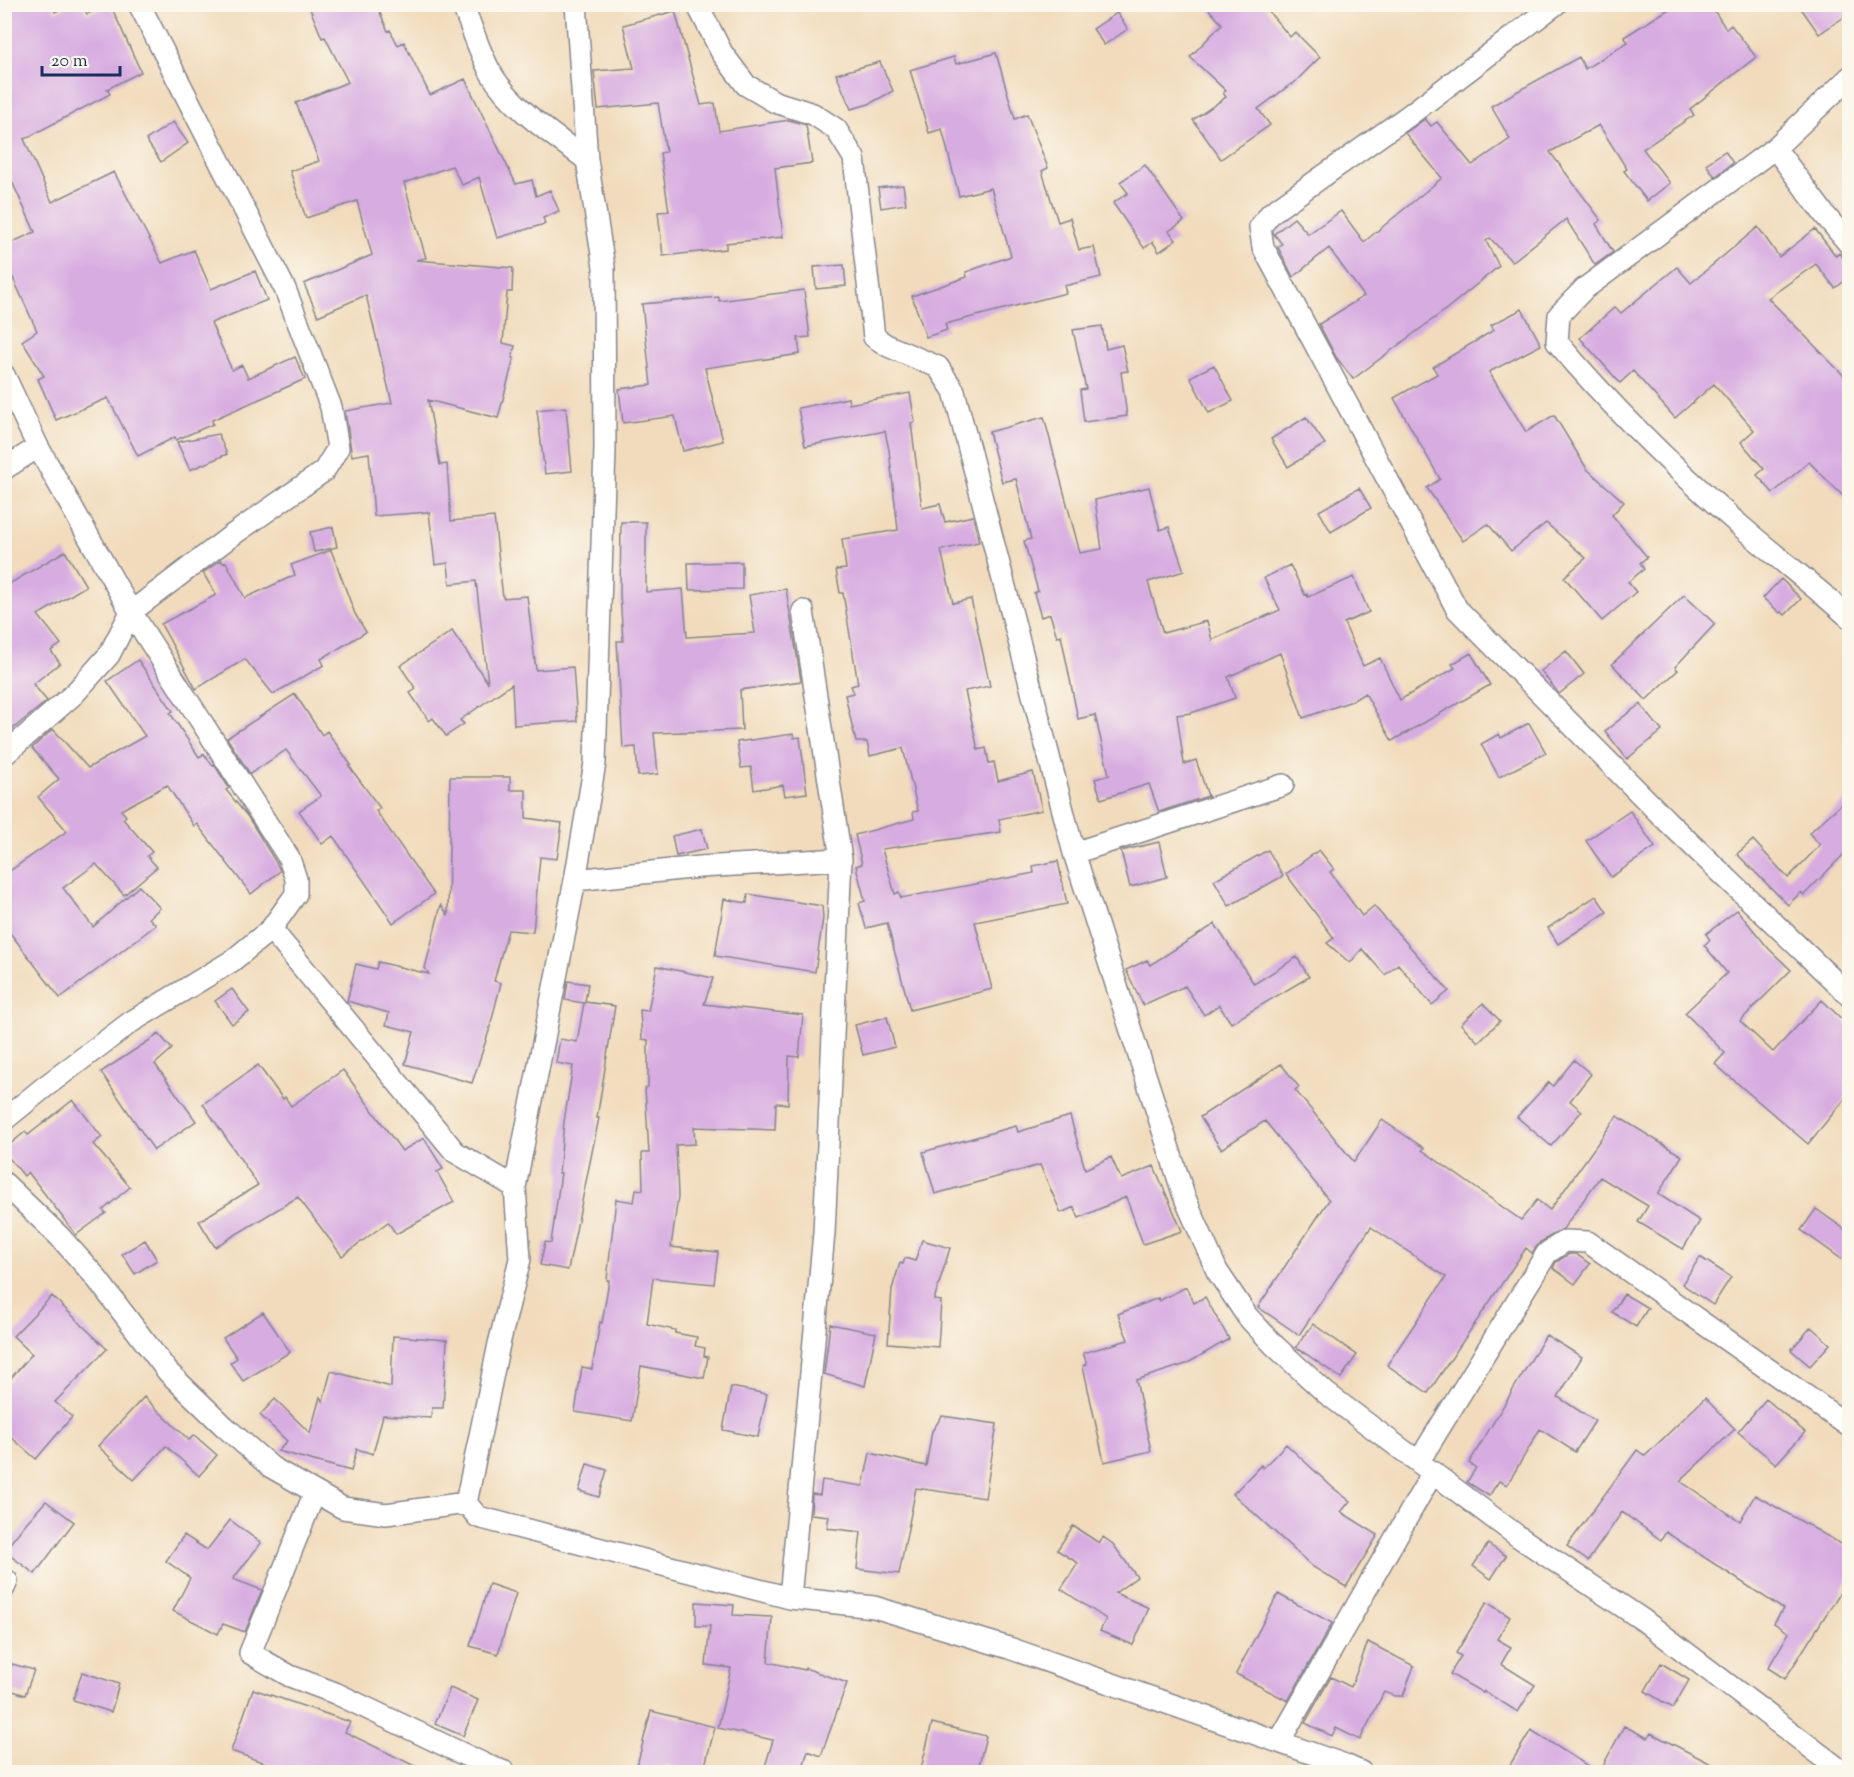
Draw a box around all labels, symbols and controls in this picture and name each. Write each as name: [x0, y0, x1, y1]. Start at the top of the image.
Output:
scale bar: [42, 39, 120, 77]
text: 20 m: [51, 49, 88, 75]

